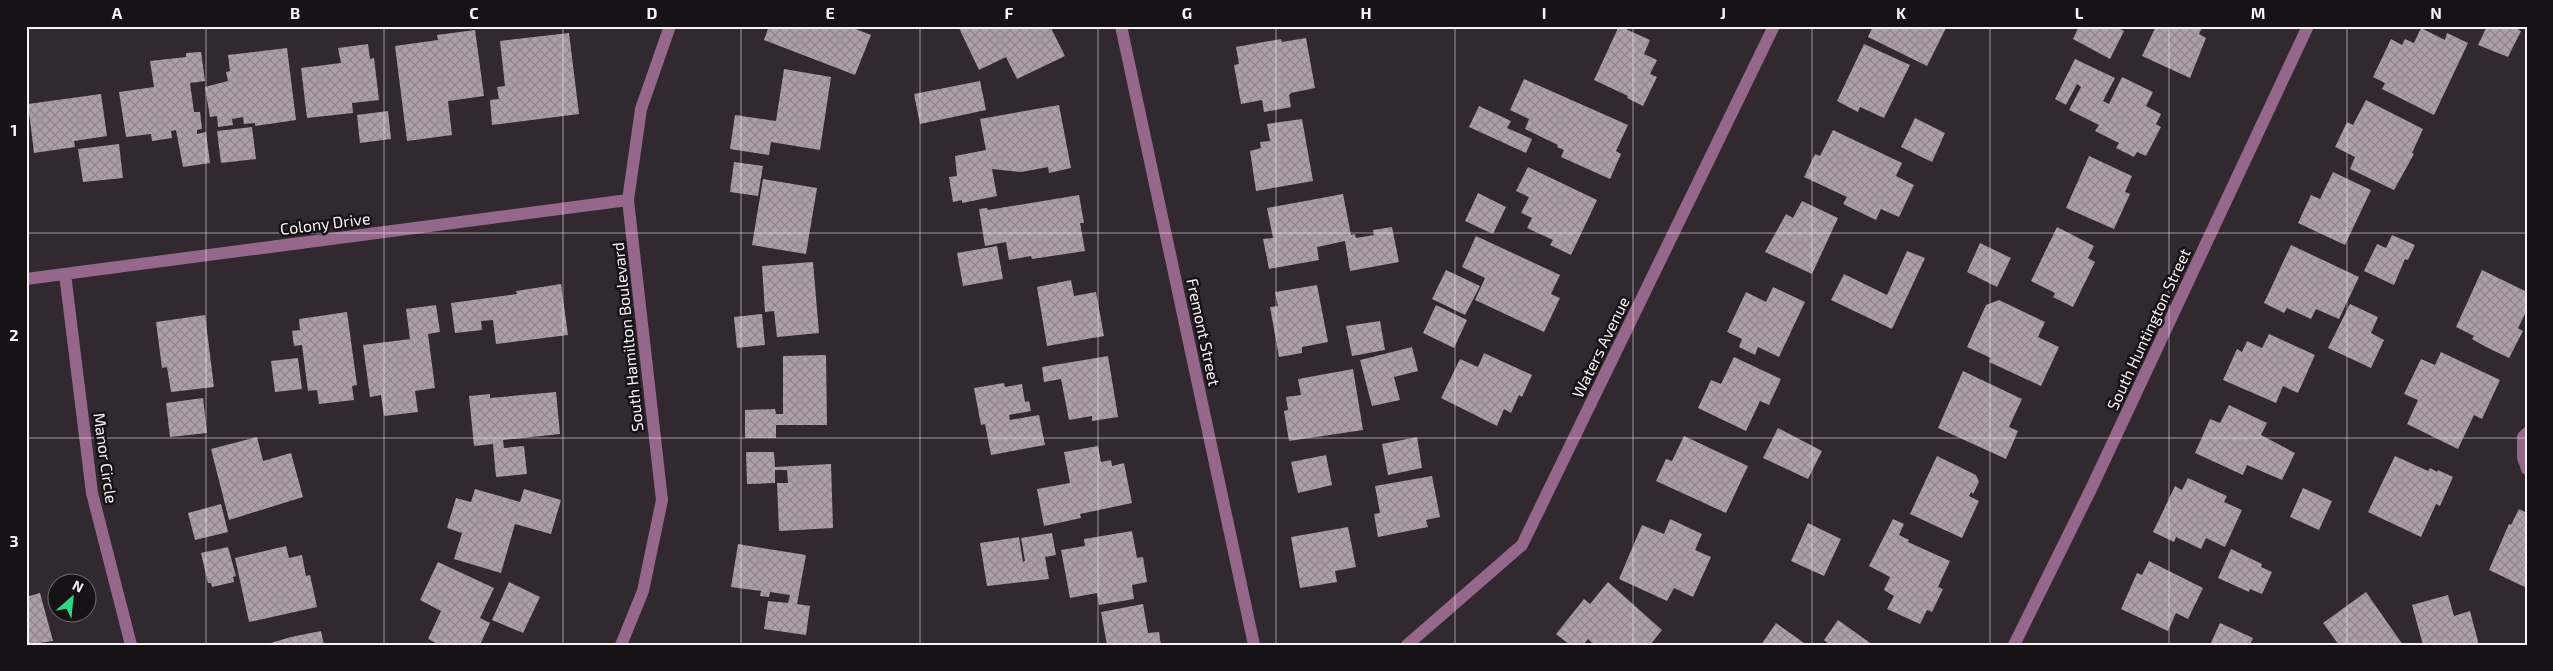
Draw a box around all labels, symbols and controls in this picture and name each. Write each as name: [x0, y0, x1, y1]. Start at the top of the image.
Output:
text: A: [112, 3, 123, 22]
text: B: [290, 3, 300, 22]
text: C: [469, 3, 479, 22]
text: D: [647, 3, 658, 22]
text: E: [825, 3, 835, 22]
text: F: [1005, 3, 1014, 22]
text: G: [1182, 3, 1192, 22]
text: H: [1360, 3, 1372, 22]
text: I: [1542, 3, 1546, 22]
text: J: [1720, 3, 1726, 22]
text: K: [1896, 3, 1907, 22]
text: L: [2075, 3, 2084, 22]
text: M: [2251, 3, 2265, 22]
text: N: [2430, 3, 2442, 22]
text: 1: [11, 120, 17, 139]
street label: Colony Drive: [279, 208, 371, 238]
street label: South Hamilton Boulevard: [608, 241, 646, 433]
street label: South Huntington Street: [2102, 245, 2194, 413]
street label: Fremont Street: [1183, 276, 1225, 388]
street label: Waters Avenue: [1567, 293, 1633, 401]
text: 2: [9, 325, 19, 344]
street label: Manor Circle: [90, 411, 122, 505]
text: 3: [9, 531, 19, 550]
north arrow: [48, 574, 98, 624]
text: N: [70, 576, 86, 596]

